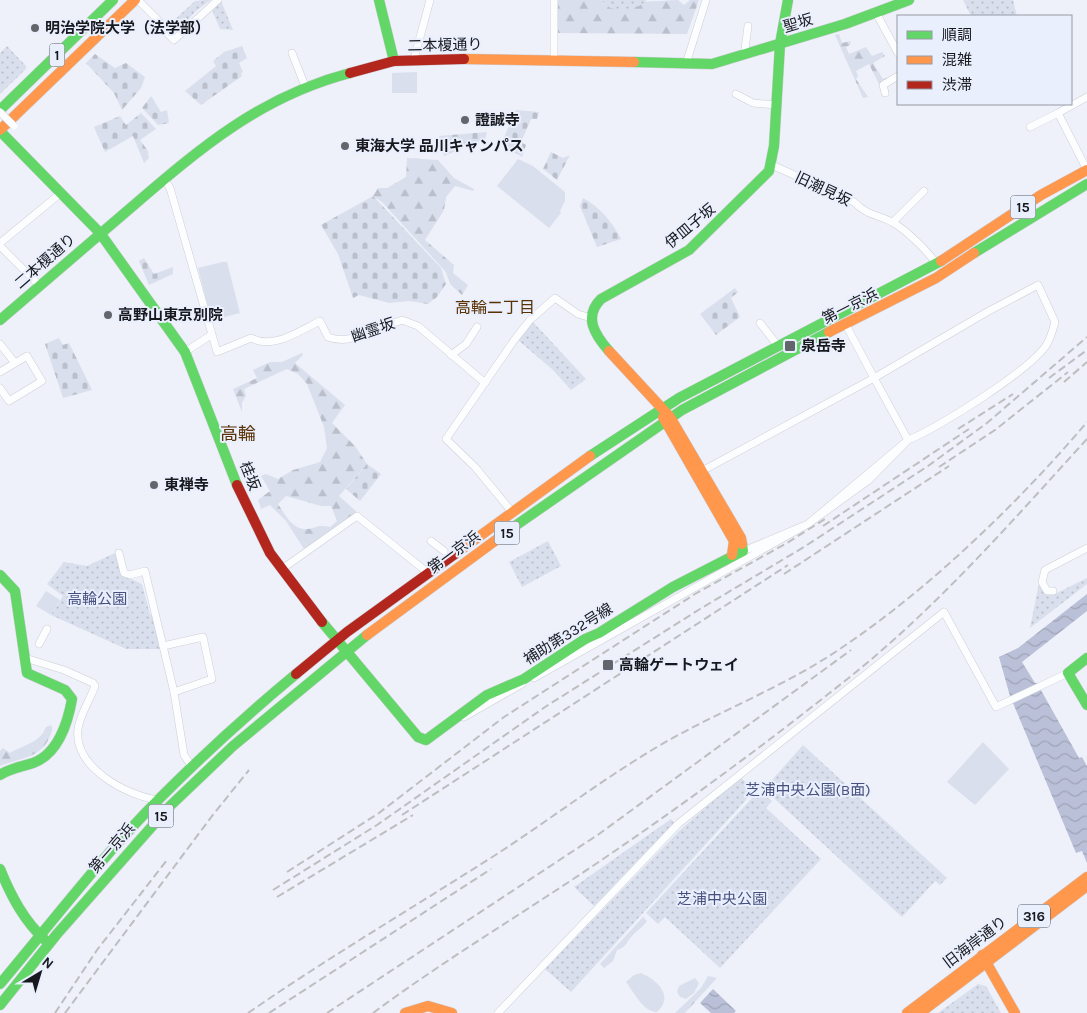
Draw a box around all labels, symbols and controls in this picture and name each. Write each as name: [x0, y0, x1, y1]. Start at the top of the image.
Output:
street label: 聖坂: [781, 10, 815, 36]
legend: [897, 15, 1072, 105]
place label: 明治学院大学（法学部）: [45, 19, 210, 37]
marker: 明治学院大学（法学部）: [29, 22, 41, 34]
text: 順調: [942, 26, 972, 44]
street label: 二本榎通り: [407, 35, 483, 55]
road number: 1: [50, 44, 64, 66]
text: 混雑: [942, 51, 972, 69]
text: 渋滞: [942, 76, 972, 94]
place label: 證誠寺: [475, 111, 520, 129]
marker: 證誠寺: [459, 114, 471, 126]
place label: 東海大学 品川キャンパス: [355, 137, 524, 155]
marker: 東海大学 品川キャンパス: [339, 140, 351, 152]
street label: 旧潮見坂: [792, 168, 854, 210]
road number: 15: [1010, 196, 1036, 218]
street label: 伊皿子坂: [661, 200, 719, 252]
street label: 二本榎通り: [11, 230, 79, 292]
street label: 第一京浜: [819, 284, 881, 328]
district label: 高輪二丁目: [455, 298, 535, 317]
place label: 高野山東京別院: [118, 306, 223, 324]
marker: 高野山東京別院: [102, 309, 114, 321]
street label: 幽霊坂: [349, 314, 397, 346]
place label: 泉岳寺: [801, 337, 846, 355]
marker: 泉岳寺: [783, 339, 797, 353]
district label: 高輪: [220, 423, 256, 445]
street label: 桂坂: [236, 459, 264, 493]
place label: 東禅寺: [164, 476, 209, 494]
marker: 東禅寺: [148, 479, 160, 491]
road number: 15: [494, 522, 520, 544]
street label: 第一京浜: [424, 527, 484, 577]
park label: 高輪公園: [67, 590, 127, 608]
street label: 補助第332号線: [520, 599, 616, 669]
place label: 高輪ゲートウェイ: [619, 656, 739, 674]
marker: 高輪ゲートウェイ: [601, 658, 615, 672]
park label: 芝浦中央公園(B面): [746, 781, 871, 799]
road number: 15: [148, 804, 174, 828]
street label: 第一京浜: [86, 819, 138, 877]
park label: 芝浦中央公園: [677, 890, 767, 908]
road number: 316: [1018, 904, 1050, 928]
street label: 旧海岸通り: [940, 912, 1010, 972]
north arrow: [15, 948, 65, 998]
text: N: [39, 953, 57, 973]

